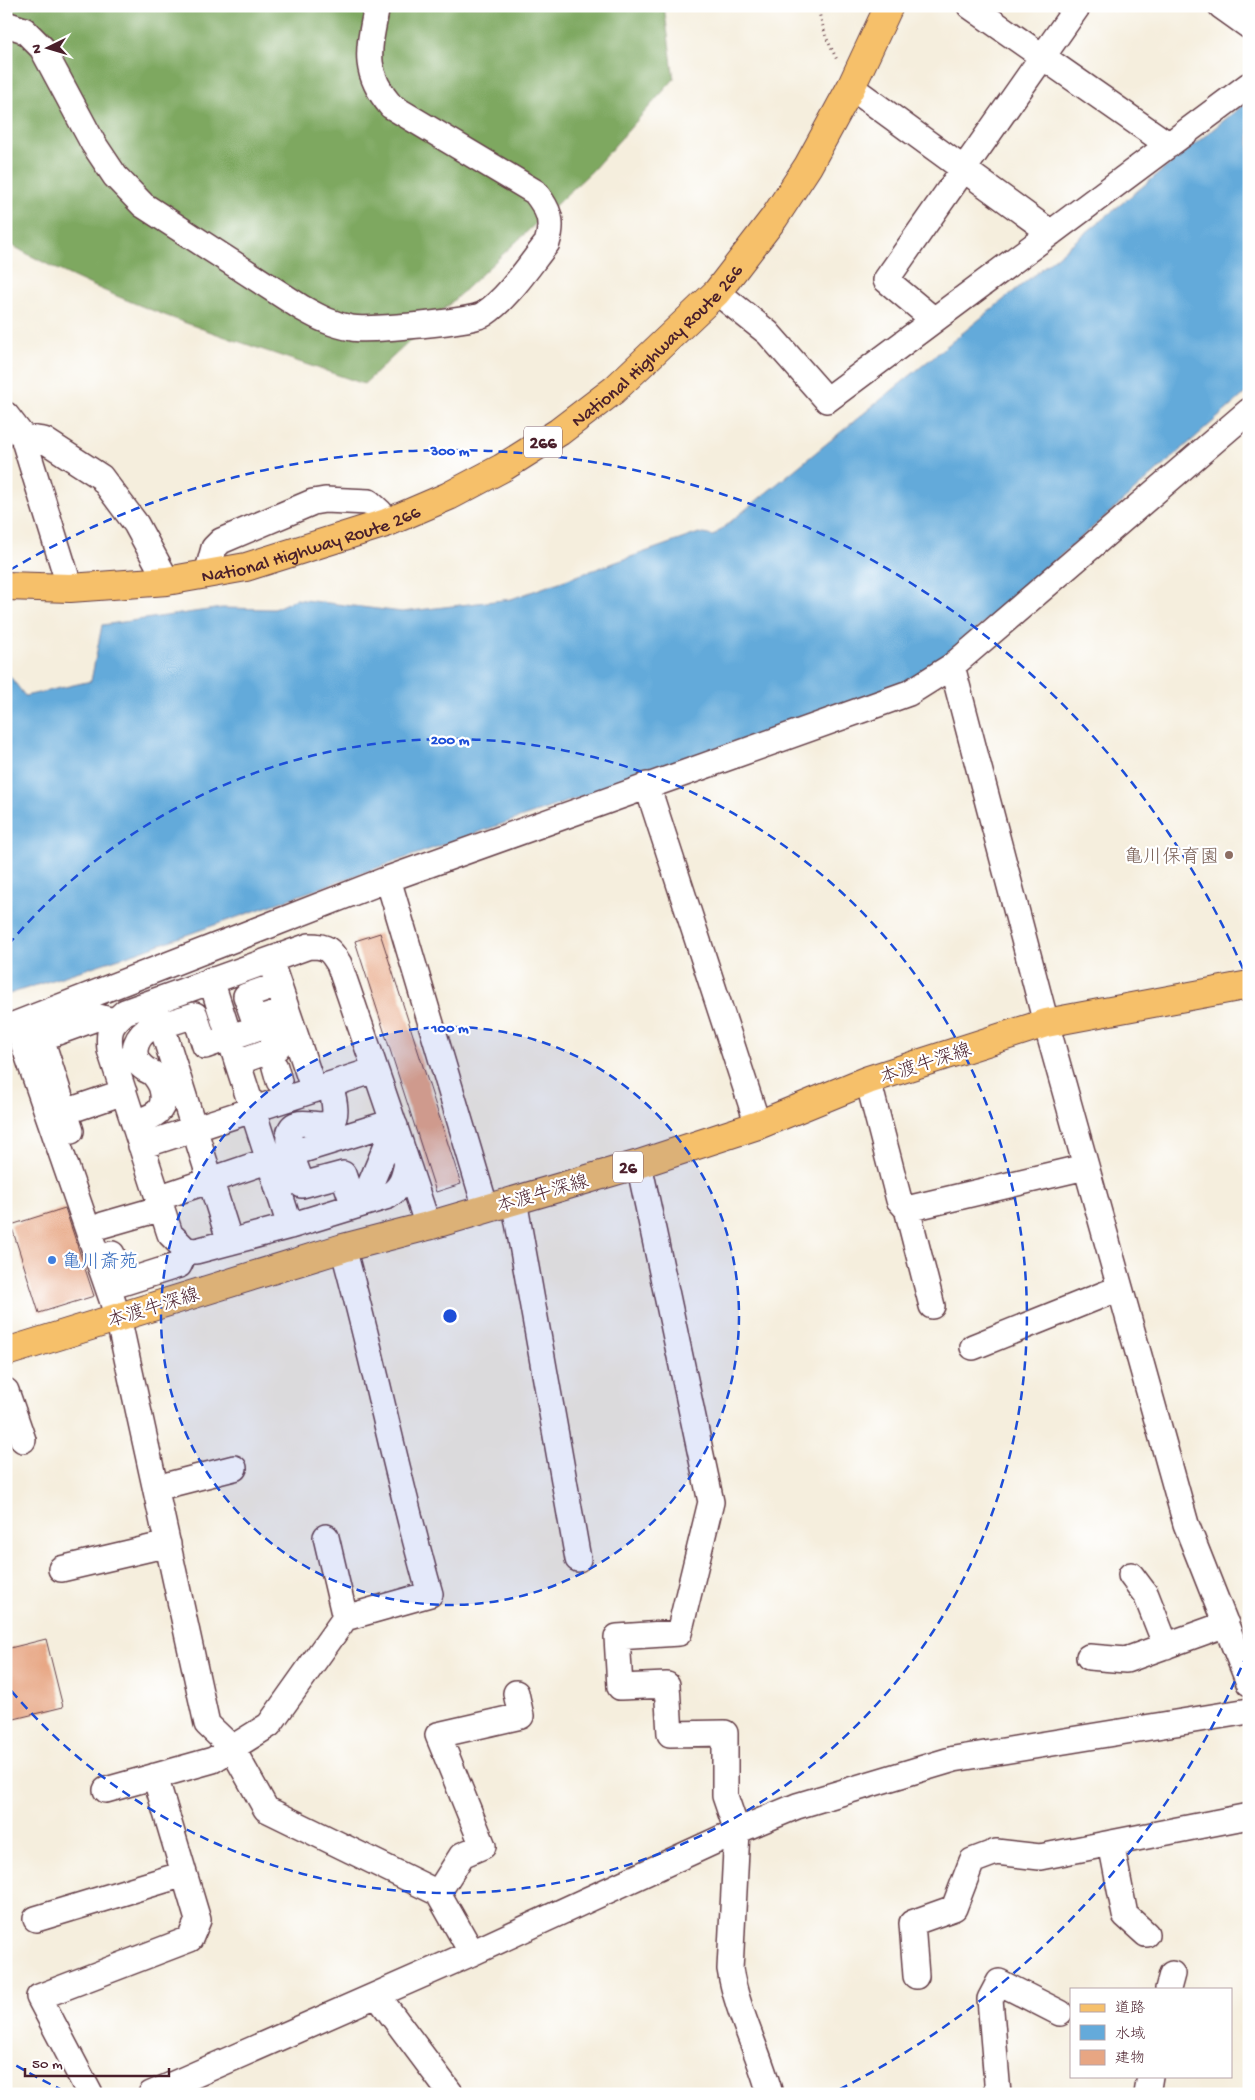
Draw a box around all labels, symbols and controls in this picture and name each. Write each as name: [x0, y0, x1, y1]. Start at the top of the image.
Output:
north arrow: [22, 22, 72, 72]
text: N: [29, 44, 46, 54]
street label: National Highway Route 266: [568, 260, 749, 434]
road number: 266: [524, 427, 562, 458]
text: 300 m: [429, 443, 470, 461]
street label: National Highway Route 266: [200, 501, 425, 590]
text: 200 m: [431, 732, 470, 750]
place label: 亀川保育園: [1124, 846, 1219, 870]
marker: 亀川保育園: [1223, 849, 1235, 861]
text: 100 m: [430, 1020, 469, 1038]
street label: 本渡牛深線: [877, 1039, 975, 1091]
road number: 26: [613, 1152, 643, 1182]
street label: 本渡牛深線: [494, 1170, 592, 1220]
place label: 亀川斎苑: [62, 1251, 138, 1275]
marker: 亀川斎苑: [46, 1254, 58, 1266]
street label: 本渡牛深線: [105, 1284, 203, 1334]
centre of rings: [441, 1307, 459, 1325]
legend: [1070, 1988, 1232, 2078]
text: 道路: [1115, 2000, 1145, 2018]
text: 水域: [1115, 2025, 1145, 2044]
scale bar: [25, 2045, 169, 2077]
text: 建物: [1115, 2050, 1145, 2068]
text: 50 m: [32, 2056, 63, 2074]

